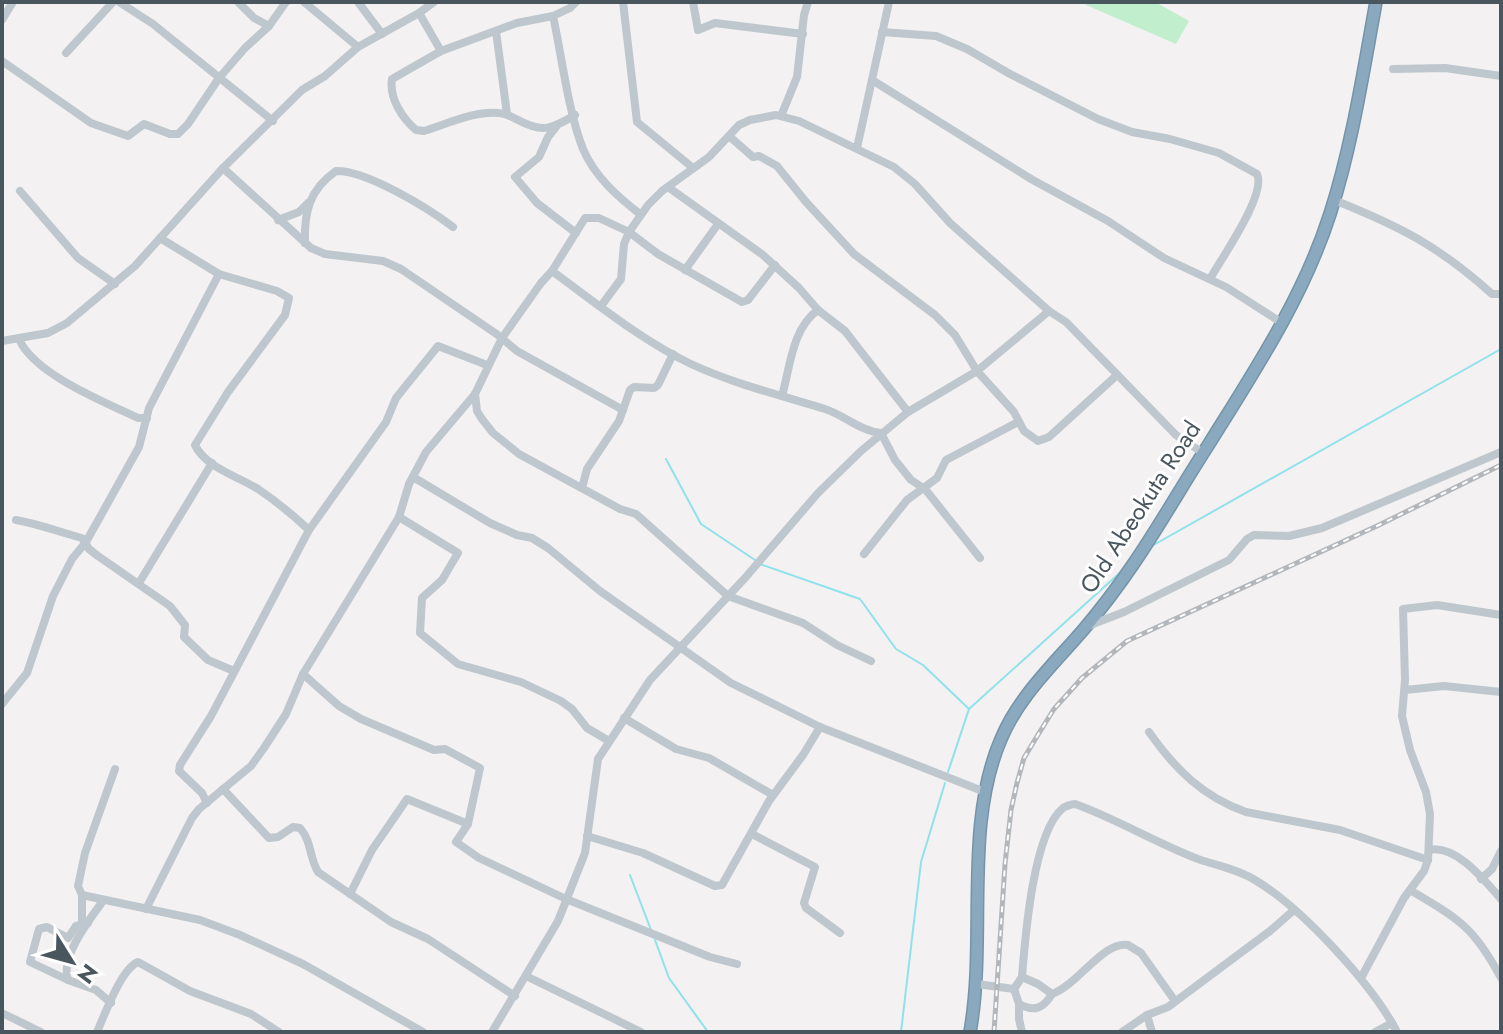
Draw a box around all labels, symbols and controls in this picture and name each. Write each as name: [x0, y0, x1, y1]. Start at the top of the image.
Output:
street label: Old Abeokuta Road: [1071, 414, 1209, 600]
north arrow: [32, 922, 112, 1002]
text: N: [70, 957, 106, 991]

